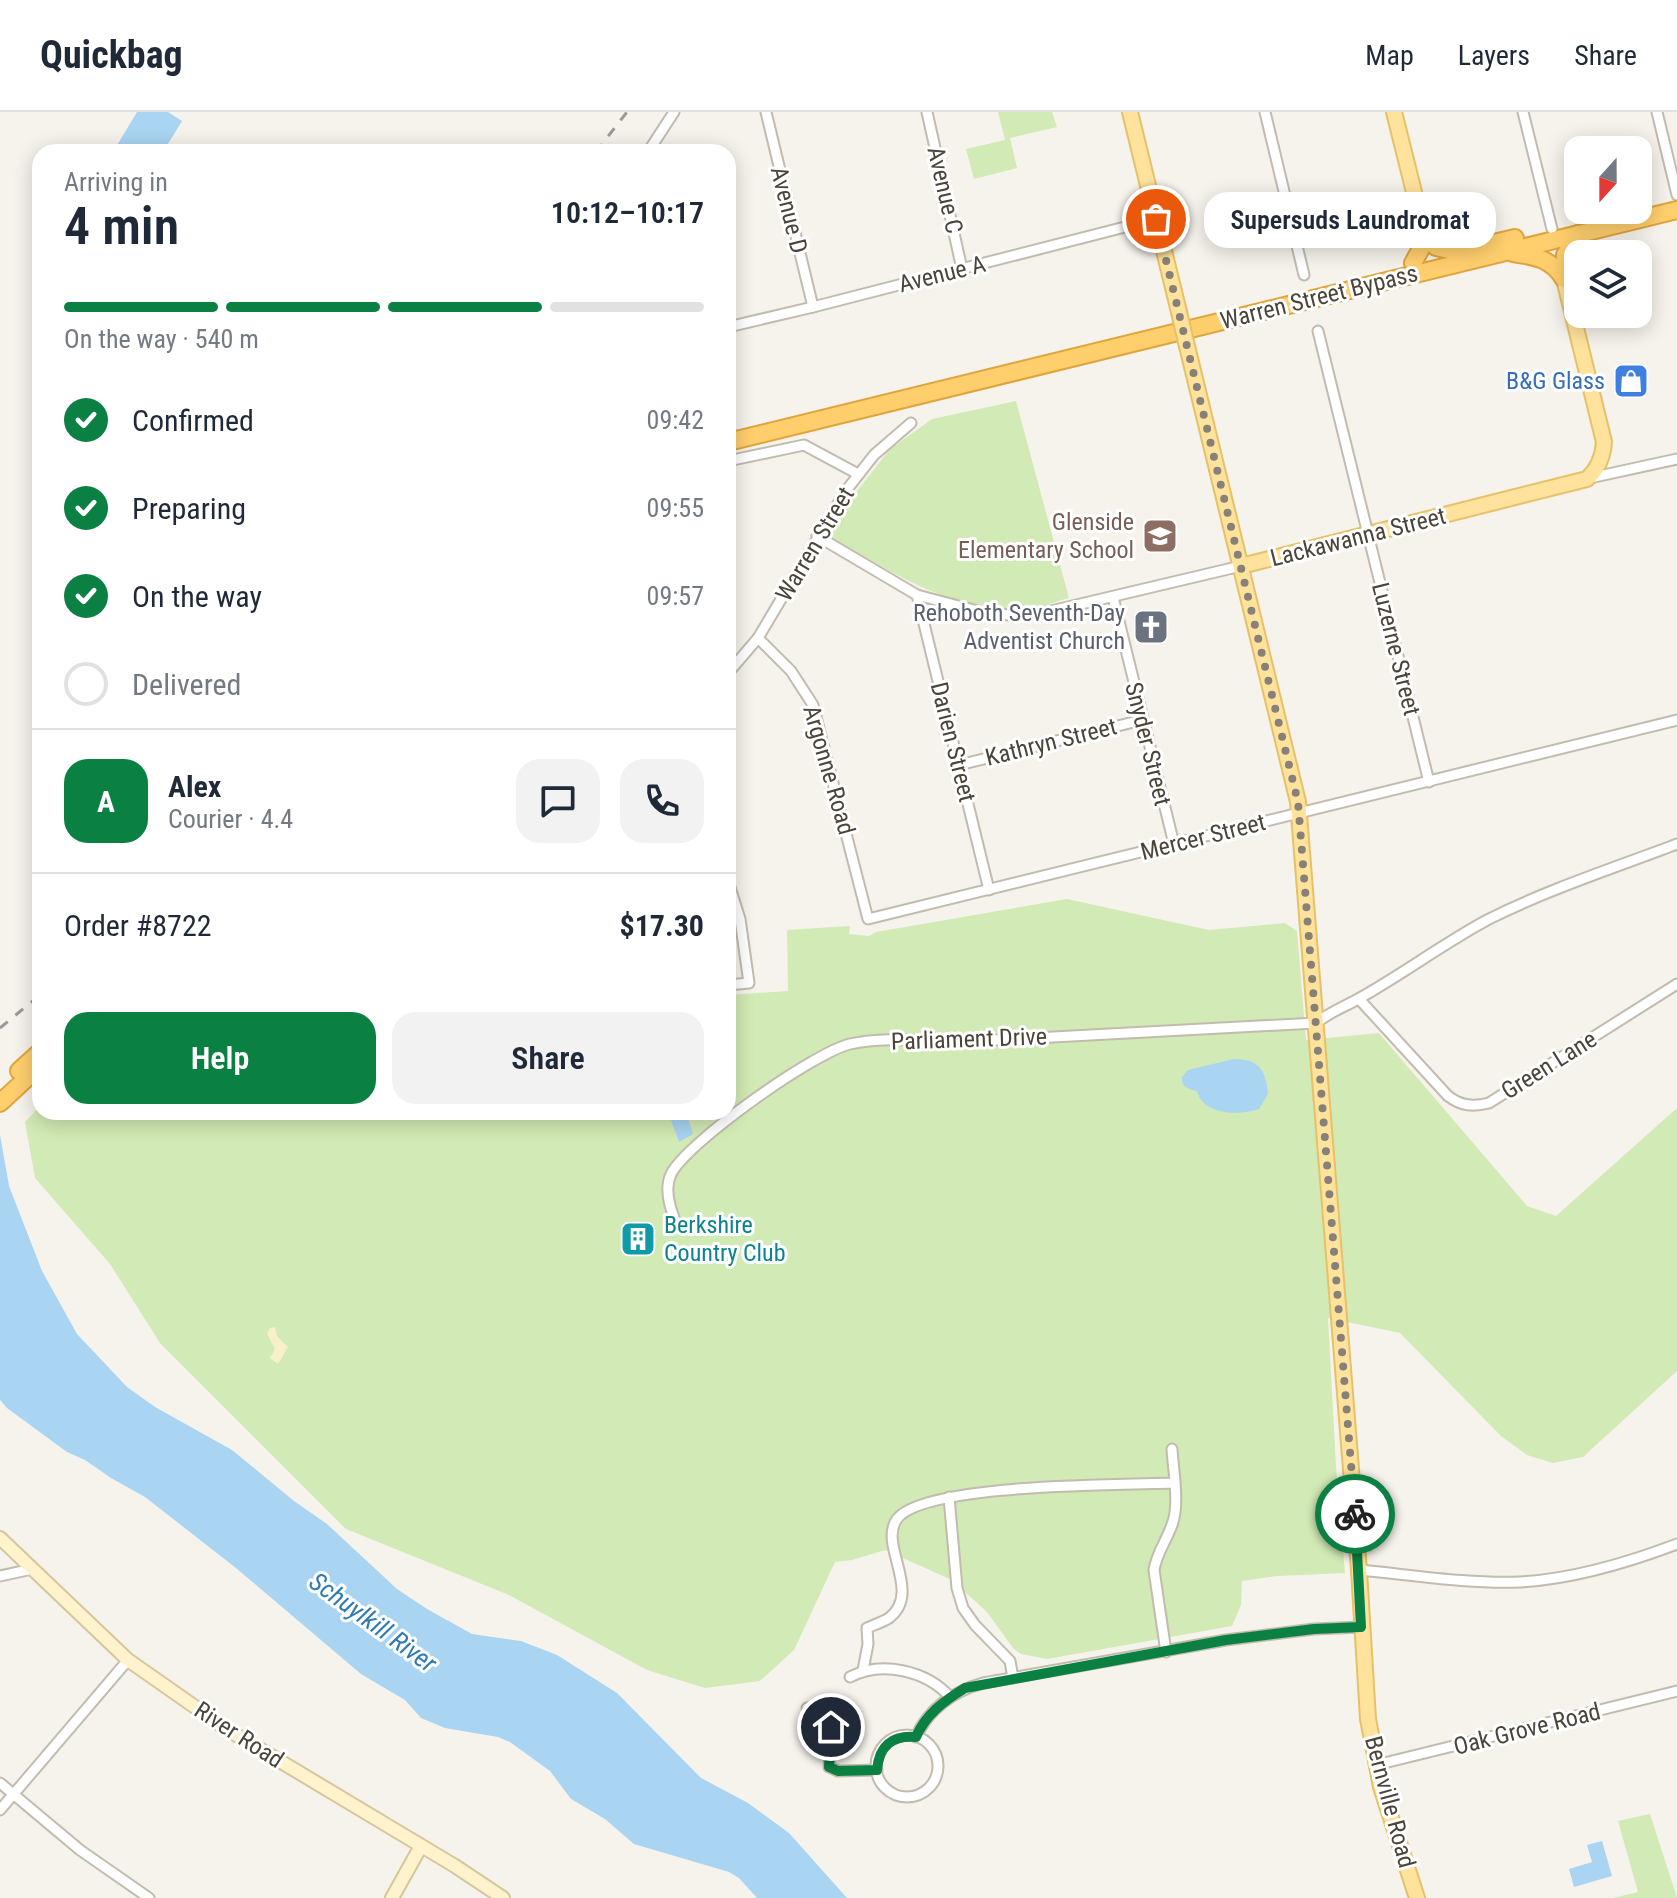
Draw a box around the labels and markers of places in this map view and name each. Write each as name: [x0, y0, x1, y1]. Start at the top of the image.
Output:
pin: [1122, 185, 1190, 253]
callout: Supersuds Laundromat: [1204, 191, 1496, 247]
shop icon: B&G Glass: [1612, 362, 1650, 400]
place label: B&G Glass: [1506, 367, 1605, 395]
place label: Glenside Elementary School: [958, 508, 1134, 564]
school or university icon: Glenside Elementary School: [1141, 517, 1179, 555]
place label: Rehoboth Seventh-Day Adventist Church: [913, 599, 1125, 655]
church icon: Rehoboth Seventh-Day Adventist Church: [1132, 608, 1170, 646]
place label: Berkshire Country Club: [664, 1211, 786, 1267]
building icon: Berkshire Country Club: [619, 1220, 657, 1258]
pin: [797, 1693, 865, 1761]

